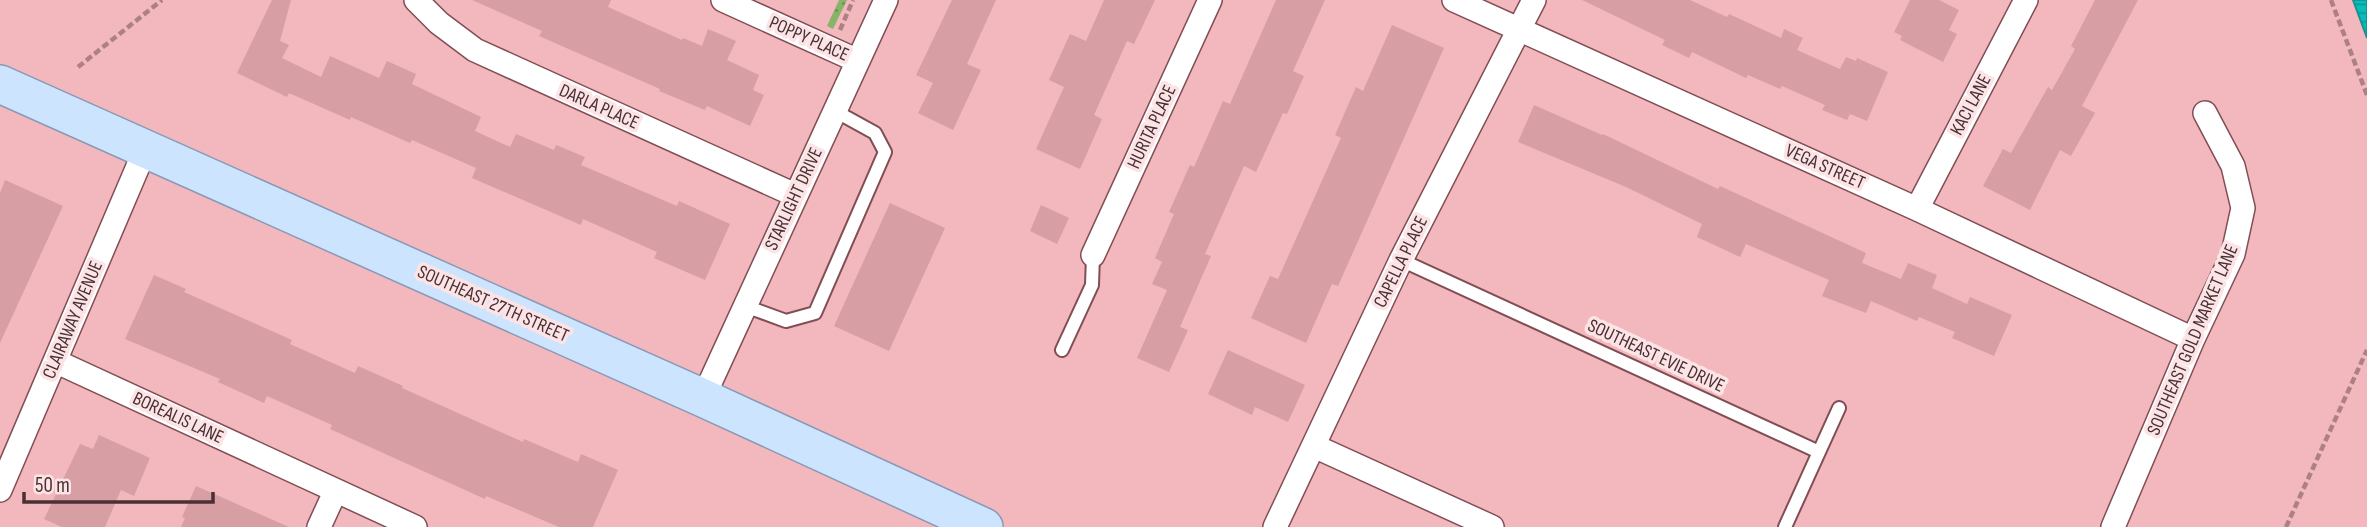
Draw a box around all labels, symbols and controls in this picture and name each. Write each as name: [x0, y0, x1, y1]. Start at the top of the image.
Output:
street label: POPPY PLACE: [766, 11, 852, 67]
street label: KACI LANE: [1945, 71, 1997, 139]
street label: DARLA PLACE: [556, 79, 642, 135]
street label: HURITA PLACE: [1123, 81, 1181, 173]
street label: VEGA STREET: [1782, 139, 1869, 195]
street label: STARLIGHT DRIVE: [760, 144, 828, 254]
street label: CAPELLA PLACE: [1369, 213, 1433, 311]
street label: SOUTHEAST GOLD MARKET LANE: [2142, 241, 2244, 439]
street label: CLAIRAWAY AVENUE: [38, 258, 108, 382]
street label: SOUTHEAST 27TH STREET: [414, 260, 572, 348]
street label: SOUTHEAST EVIE DRIVE: [1584, 314, 1728, 398]
street label: BOREALIS LANE: [129, 387, 227, 449]
scale bar: [24, 461, 214, 505]
text: 50 m: [35, 473, 70, 498]

